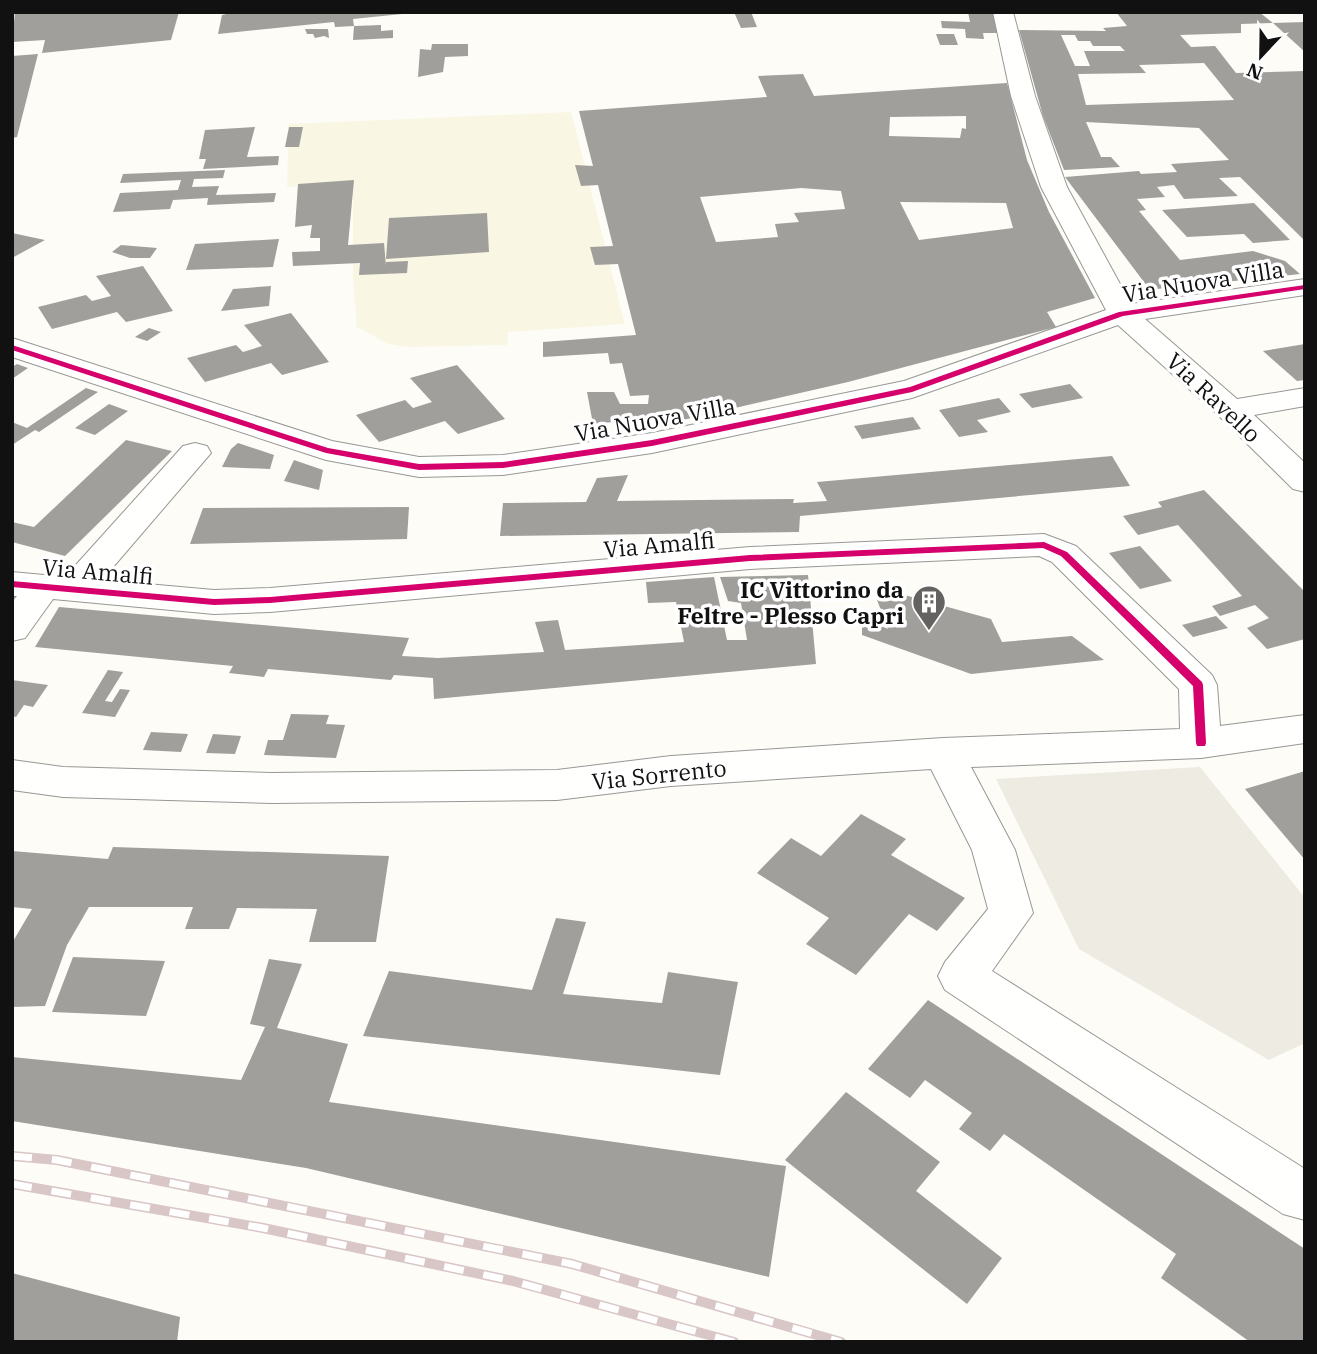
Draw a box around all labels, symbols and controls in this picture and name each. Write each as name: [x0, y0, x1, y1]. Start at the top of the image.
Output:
north arrow: [1226, 21, 1296, 91]
text: N: [1243, 58, 1266, 86]
street label: Via Nuova Villa: [1120, 253, 1286, 309]
street label: Via Ravello: [1160, 346, 1268, 448]
street label: Via Nuova Villa: [572, 390, 738, 448]
street label: Via Amalfi: [602, 524, 716, 564]
street label: Via Amalfi: [41, 551, 155, 591]
place label: IC Vittorino da Feltre - Plesso Capri: [677, 574, 904, 630]
building icon: IC Vittorino da Feltre - Plesso Capri: [910, 583, 948, 632]
street label: Via Sorrento: [590, 752, 728, 796]

